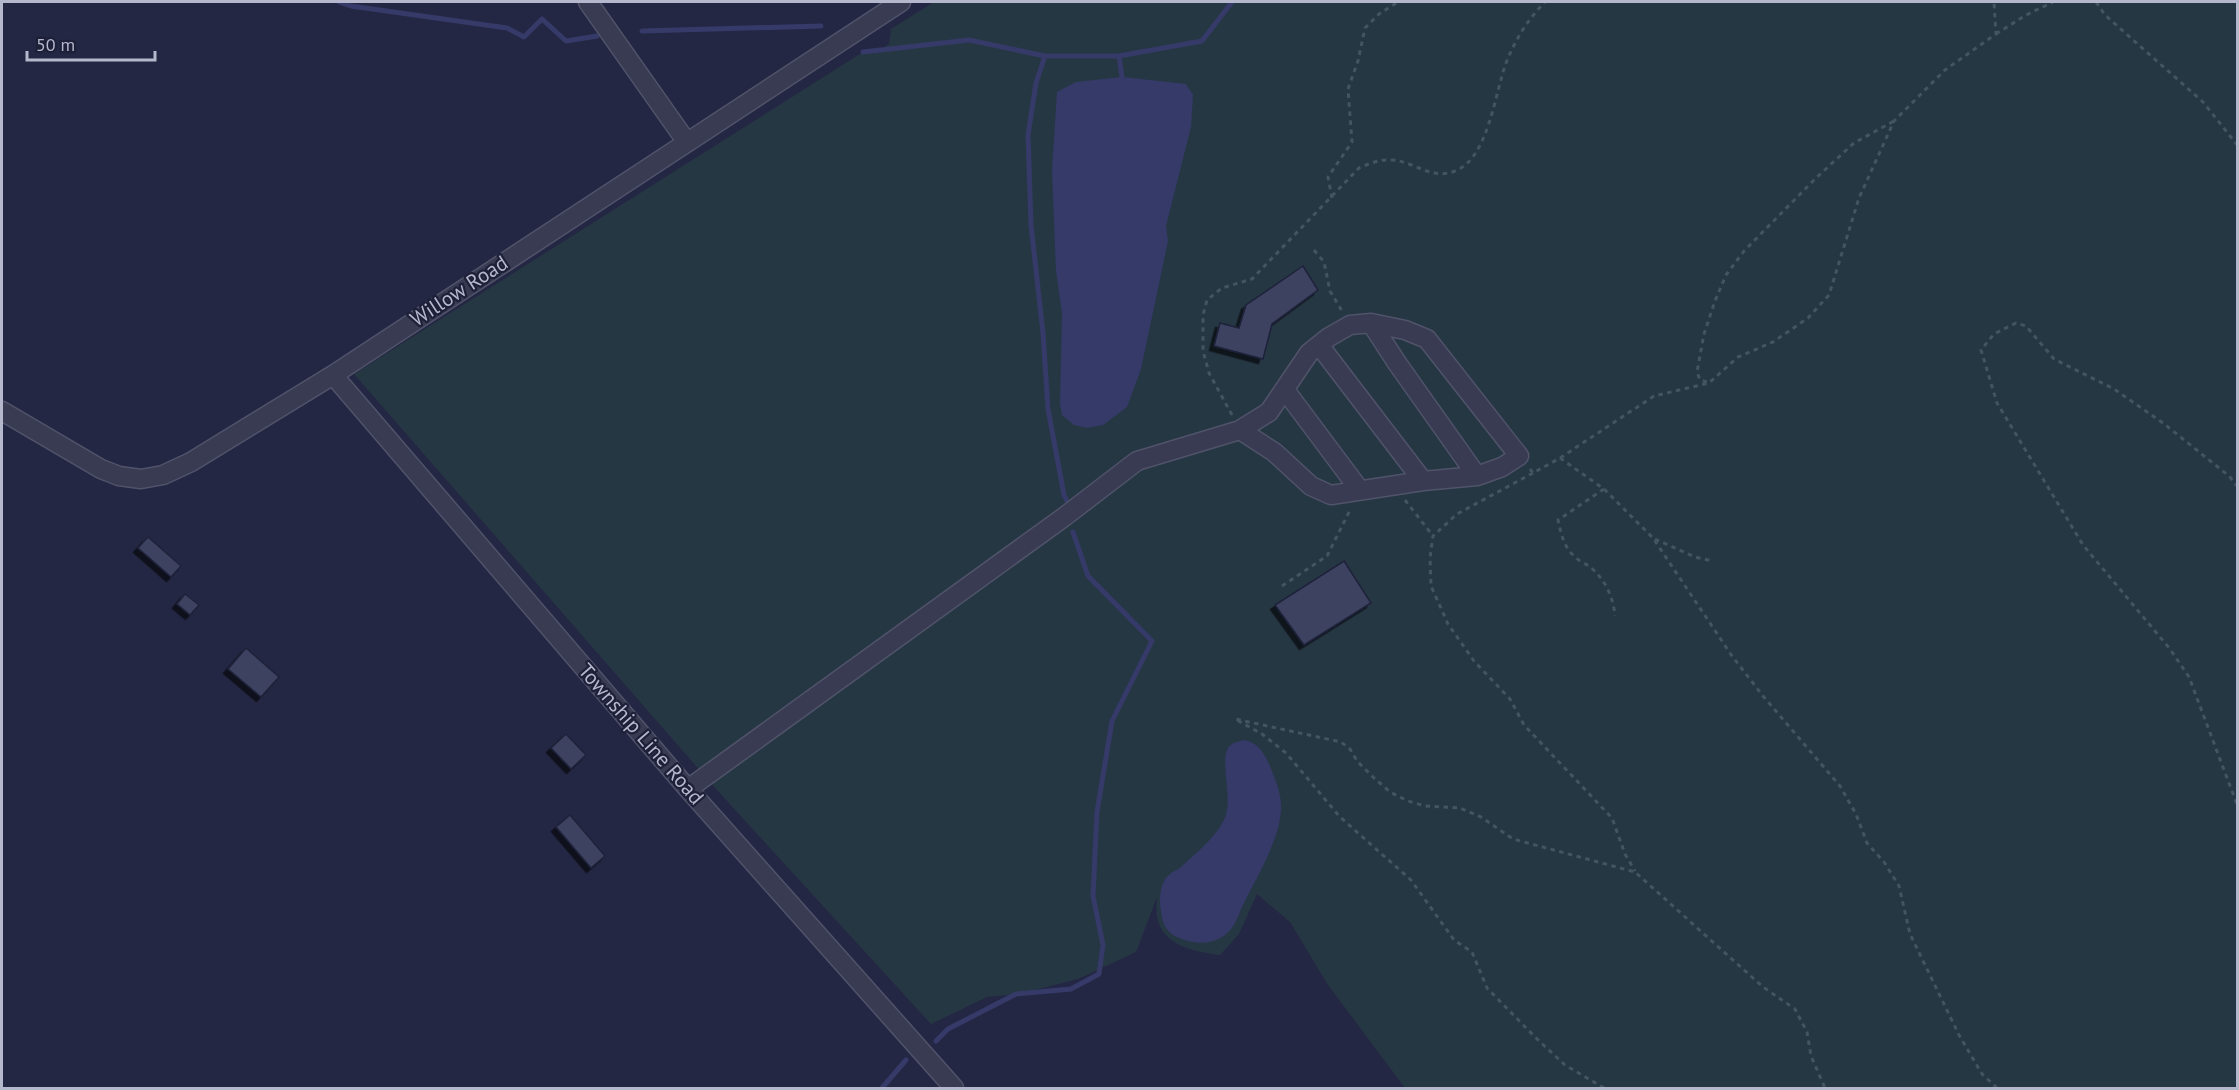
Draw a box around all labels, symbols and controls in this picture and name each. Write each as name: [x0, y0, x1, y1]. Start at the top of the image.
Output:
scale bar: [27, 24, 154, 62]
text: 50 m: [36, 33, 75, 56]
street label: Willow Road: [405, 249, 513, 332]
street label: Township Line Road: [573, 657, 710, 810]

